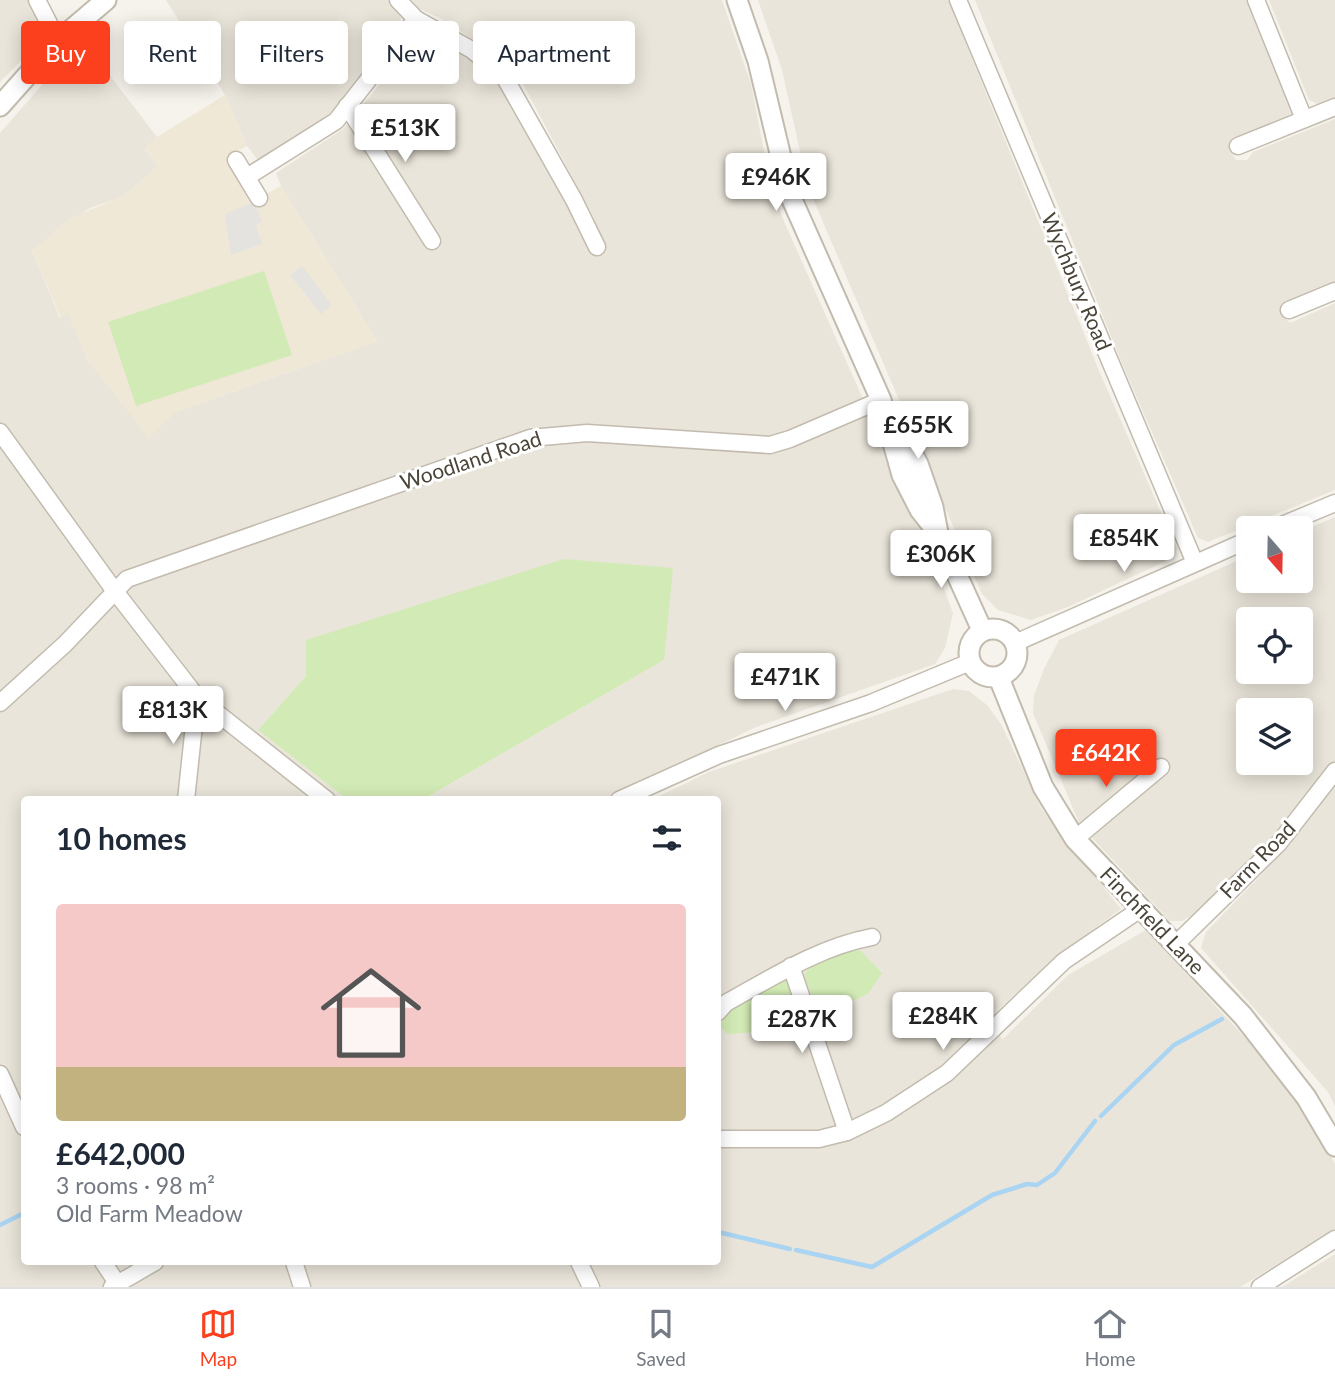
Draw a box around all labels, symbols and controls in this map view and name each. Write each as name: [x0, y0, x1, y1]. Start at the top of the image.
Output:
chip: Buy: [21, 21, 110, 84]
chip: Rent: [124, 21, 221, 84]
chip: Filters: [235, 21, 348, 84]
chip: New: [362, 21, 459, 84]
chip: Apartment: [473, 21, 635, 84]
pin: £513K: [356, 104, 454, 164]
text: £513K: [370, 113, 440, 141]
pin: £946K: [727, 154, 825, 213]
text: £946K: [741, 162, 811, 190]
street label: Wychbury Road: [1037, 209, 1118, 354]
pin: £655K: [869, 402, 967, 461]
text: £655K: [883, 410, 953, 438]
street label: Woodland Road: [397, 425, 544, 494]
pin: £854K: [1075, 514, 1173, 574]
north arrow: [1236, 516, 1312, 593]
map controls: [1236, 516, 1313, 775]
text: £854K: [1089, 523, 1159, 551]
pin: £306K: [892, 530, 990, 590]
text: £306K: [906, 539, 976, 567]
button: locate: [1236, 607, 1313, 684]
pin: £471K: [736, 654, 834, 713]
text: £471K: [750, 662, 820, 690]
pin: £813K: [124, 686, 222, 746]
text: £813K: [138, 695, 208, 723]
button: layers: [1236, 698, 1313, 775]
pin: £642K: [1057, 730, 1155, 789]
text: £642K: [1071, 738, 1141, 766]
street label: Farm Road: [1214, 815, 1300, 903]
icon: filters: [648, 819, 686, 857]
text: 10 homes: [56, 820, 187, 856]
street label: Finchfield Lane: [1096, 861, 1210, 979]
icon: home: [308, 950, 434, 1076]
pin: £284K: [894, 992, 992, 1052]
pin: £287K: [753, 996, 851, 1055]
text: £284K: [908, 1001, 978, 1029]
text: £287K: [767, 1004, 837, 1032]
text: £642,000: [56, 1135, 185, 1171]
text: 3 rooms · 98 m²: [56, 1171, 215, 1199]
text: Old Farm Meadow: [56, 1199, 243, 1227]
tab: Map: [199, 1305, 237, 1370]
tab: Saved: [636, 1305, 686, 1370]
tab: Home: [1085, 1305, 1136, 1370]

